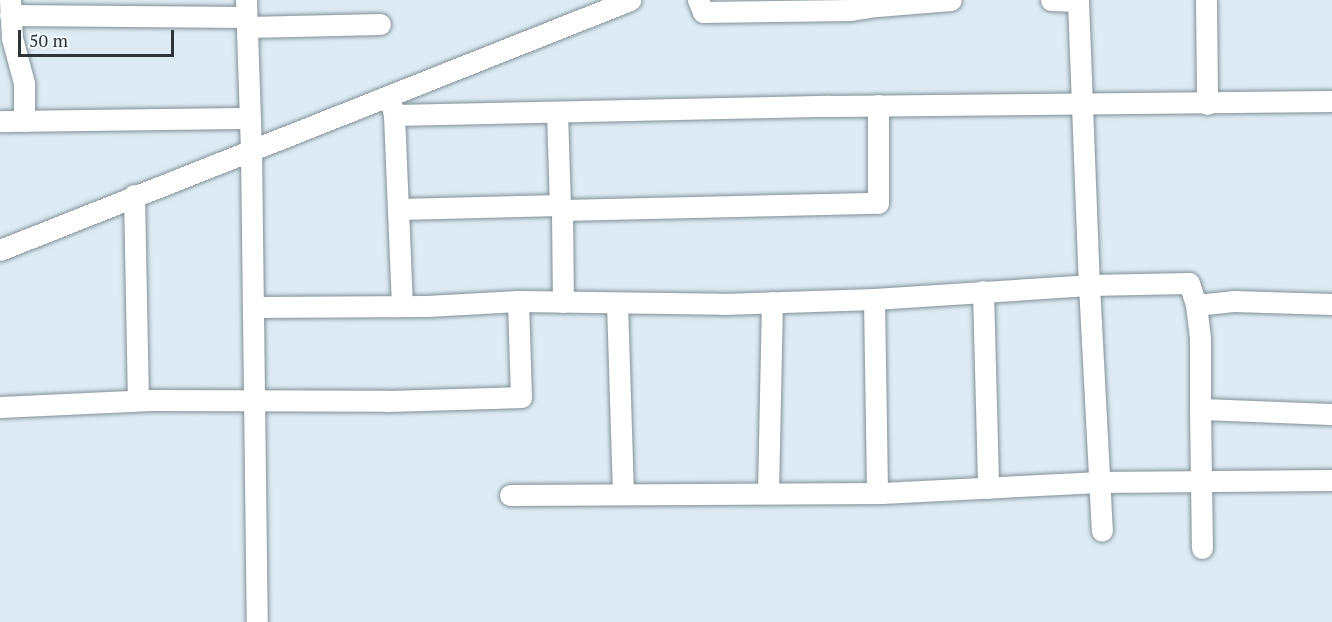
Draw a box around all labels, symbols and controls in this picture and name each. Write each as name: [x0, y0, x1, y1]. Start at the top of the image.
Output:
scale bar: [21, 18, 177, 56]
text: 50 m: [29, 28, 68, 52]

